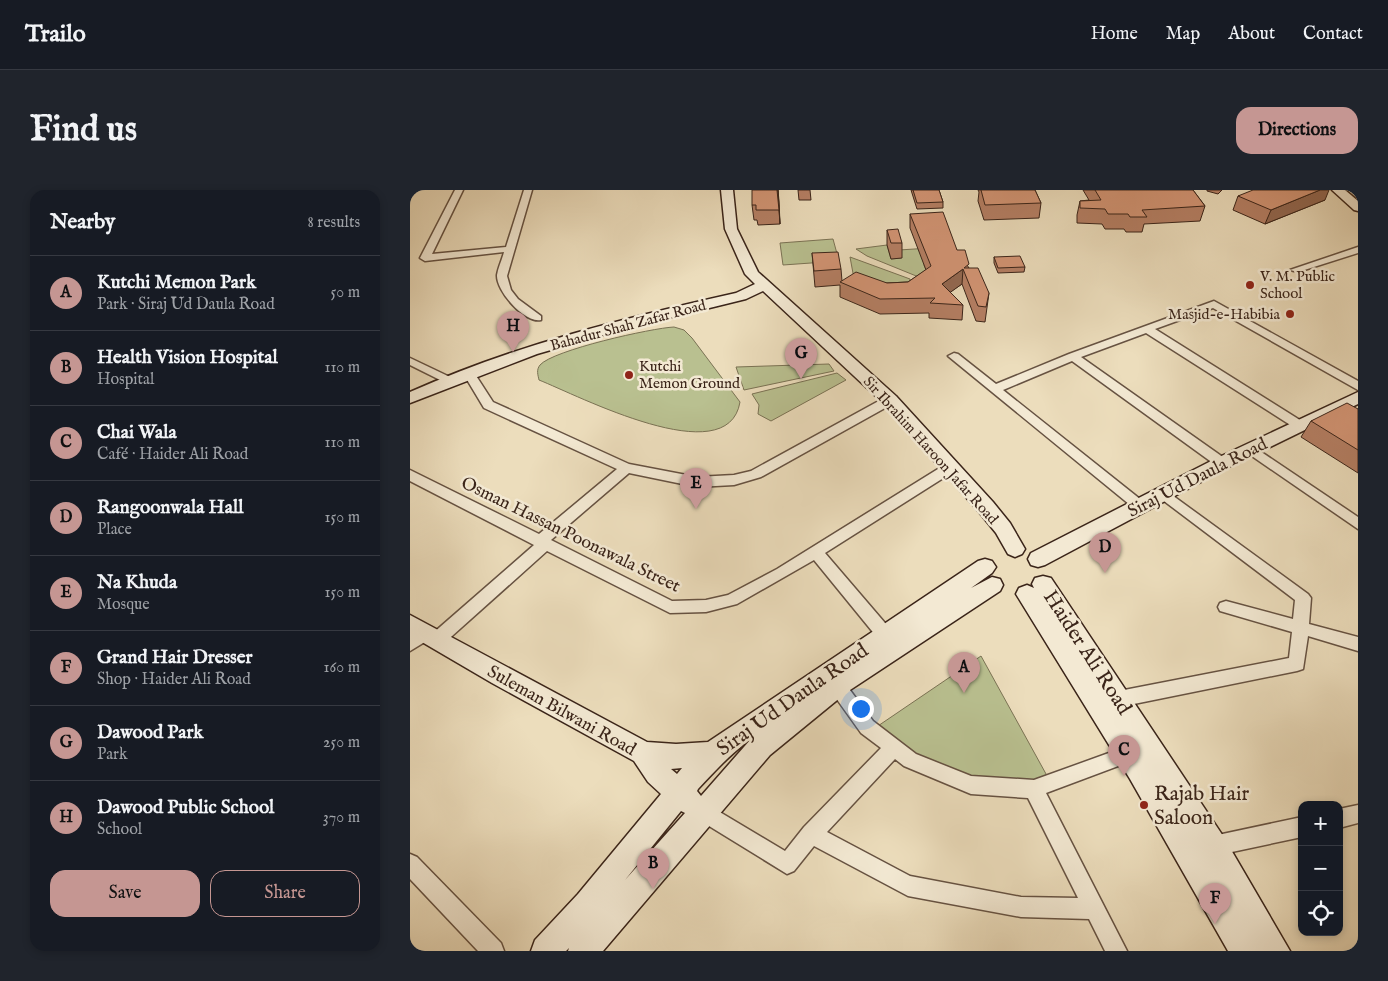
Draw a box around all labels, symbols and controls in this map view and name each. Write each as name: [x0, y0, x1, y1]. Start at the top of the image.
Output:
text: Trailo: [25, 19, 86, 50]
text: Home: [1091, 23, 1138, 46]
text: Map: [1166, 23, 1200, 46]
text: About: [1228, 23, 1275, 46]
text: Contact: [1303, 23, 1363, 46]
button: Directions: [1236, 107, 1358, 154]
text: Find us: [30, 108, 137, 153]
text: Nearby: [50, 209, 115, 236]
text: 8 results: [308, 213, 360, 233]
place label: V. M. Public School: [1259, 267, 1335, 303]
text: Kutchi Memon Park: [97, 271, 256, 295]
marker: V. M. Public School: [1244, 279, 1256, 291]
text: A: [61, 283, 71, 303]
text: 50 m: [331, 283, 360, 303]
text: Park · Siraj Ud Daula Road: [97, 295, 275, 315]
street label: Bahadur Shah Zafar Road: [548, 295, 709, 355]
place label: Masjid-e-Habibia: [1168, 305, 1281, 324]
marker: Masjid-e-Habibia: [1284, 308, 1296, 320]
pin: H: [497, 311, 529, 352]
pin: G: [785, 338, 817, 379]
text: Health Vision Hospital: [97, 346, 278, 370]
place label: Kutchi Memon Ground: [639, 357, 741, 393]
text: B: [61, 358, 71, 378]
text: 110 m: [324, 358, 360, 378]
marker: Kutchi Memon Ground: [623, 369, 635, 381]
text: Hospital: [97, 370, 154, 390]
street label: Sir Ibrahim Haroon Jafar Road: [859, 372, 1003, 529]
text: Chai Wala: [97, 421, 177, 445]
text: C: [60, 433, 72, 453]
text: 110 m: [324, 433, 360, 453]
street label: Siraj Ud Daula Road: [1124, 433, 1272, 524]
text: Café · Haider Ali Road: [97, 445, 248, 465]
pin: E: [680, 468, 712, 509]
street label: Osman Hassan Poonawala Street: [457, 472, 684, 599]
text: Rangoonwala Hall: [97, 496, 243, 520]
text: D: [60, 508, 72, 528]
text: 150 m: [325, 508, 360, 528]
text: Place: [97, 520, 132, 540]
pin: D: [1089, 532, 1121, 573]
text: Na Khuda: [97, 571, 177, 595]
text: E: [60, 583, 72, 603]
text: 150 m: [325, 583, 360, 603]
street label: Haider Ali Road: [1036, 585, 1138, 721]
text: Mosque: [97, 595, 150, 615]
street label: Siraj Ud Daula Road: [712, 637, 875, 763]
text: Grand Hair Dresser: [97, 646, 252, 670]
pin: A: [948, 652, 980, 693]
text: F: [61, 658, 71, 678]
text: 160 m: [324, 658, 360, 678]
street label: Suleman Bilwani Road: [483, 661, 640, 762]
text: Shop · Haider Ali Road: [97, 670, 251, 690]
your location: [848, 696, 874, 722]
text: Dawood Park: [97, 721, 203, 745]
text: G: [60, 733, 72, 753]
text: 250 m: [323, 733, 360, 753]
pin: C: [1108, 735, 1140, 776]
text: Park: [97, 745, 127, 765]
place label: Rajab Hair Saloon: [1154, 781, 1250, 832]
text: Dawood Public School: [97, 796, 274, 820]
marker: Rajab Hair Saloon: [1138, 799, 1150, 811]
map controls: [1298, 801, 1343, 936]
button: +: [1298, 801, 1343, 846]
text: H: [59, 808, 73, 828]
text: 370 m: [323, 808, 360, 828]
text: School: [97, 820, 142, 840]
button: −: [1298, 846, 1343, 891]
pin: B: [637, 848, 669, 889]
button: Save: [50, 870, 200, 917]
button: Share: [210, 870, 360, 917]
pin: F: [1199, 883, 1231, 924]
button: locate: [1298, 891, 1343, 936]

